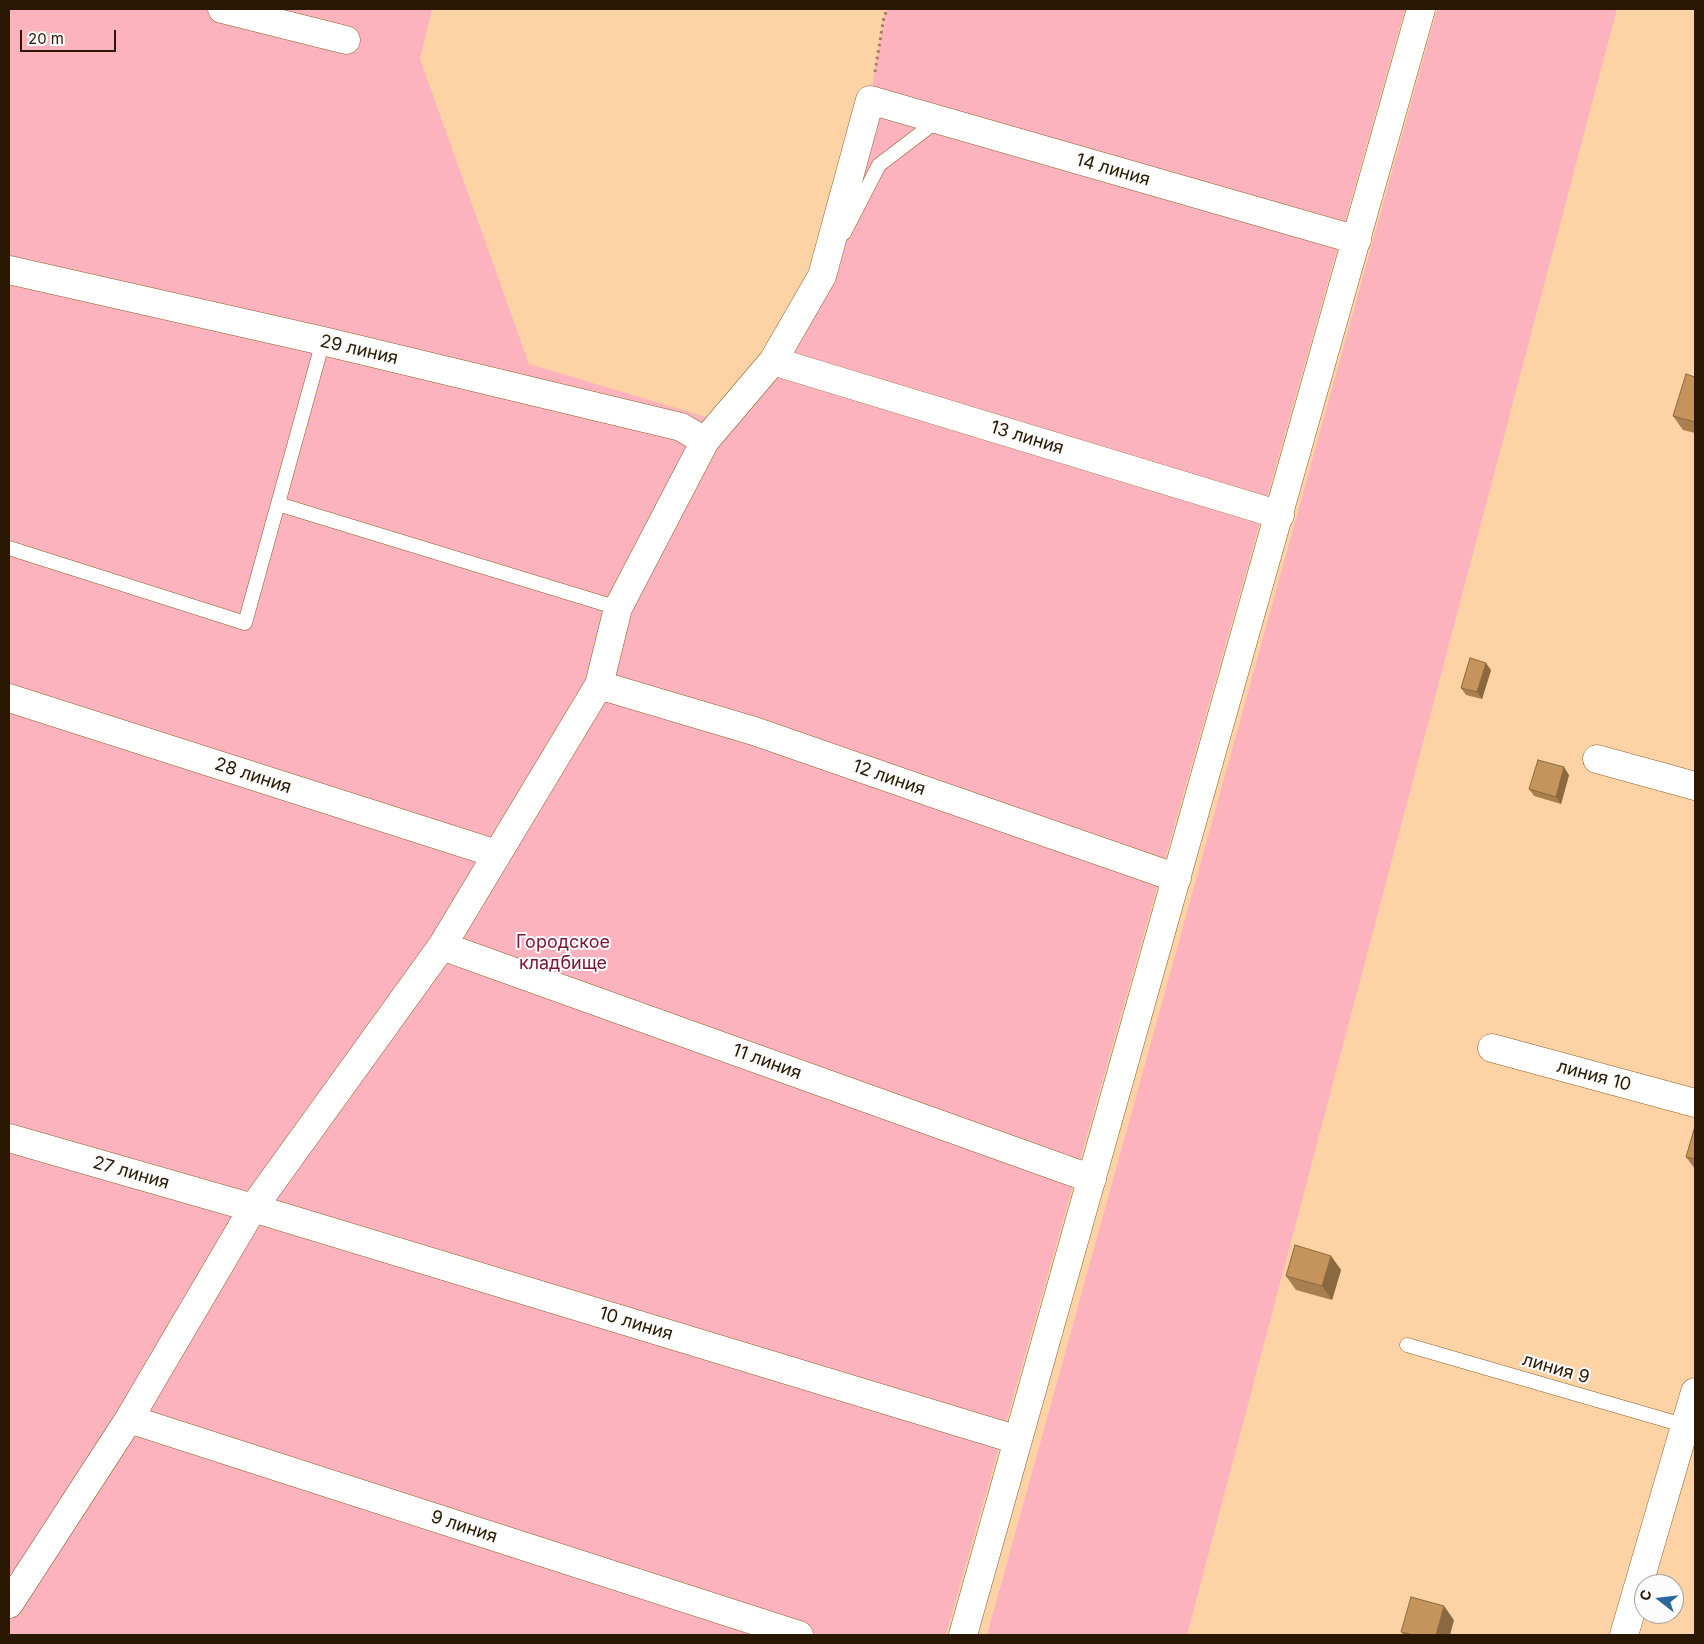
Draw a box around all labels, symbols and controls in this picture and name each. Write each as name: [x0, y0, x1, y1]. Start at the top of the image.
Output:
scale bar: [22, 20, 119, 52]
text: 20 m: [28, 29, 64, 48]
street label: 14 линия: [1073, 149, 1153, 191]
street label: 29 линия: [318, 331, 400, 369]
street label: 13 линия: [988, 417, 1066, 459]
street label: 28 линия: [212, 753, 294, 799]
street label: 12 линия: [850, 755, 928, 801]
park label: Городское кладбище: [516, 932, 610, 974]
street label: 11 линия: [729, 1040, 805, 1084]
street label: линия 10: [1555, 1056, 1633, 1096]
street label: 27 линия: [90, 1152, 172, 1194]
street label: 10 линия: [597, 1303, 675, 1345]
street label: линия 9: [1520, 1349, 1592, 1389]
street label: 9 линия: [428, 1506, 500, 1548]
north arrow: [1634, 1574, 1684, 1624]
text: С: [1635, 1588, 1655, 1602]

